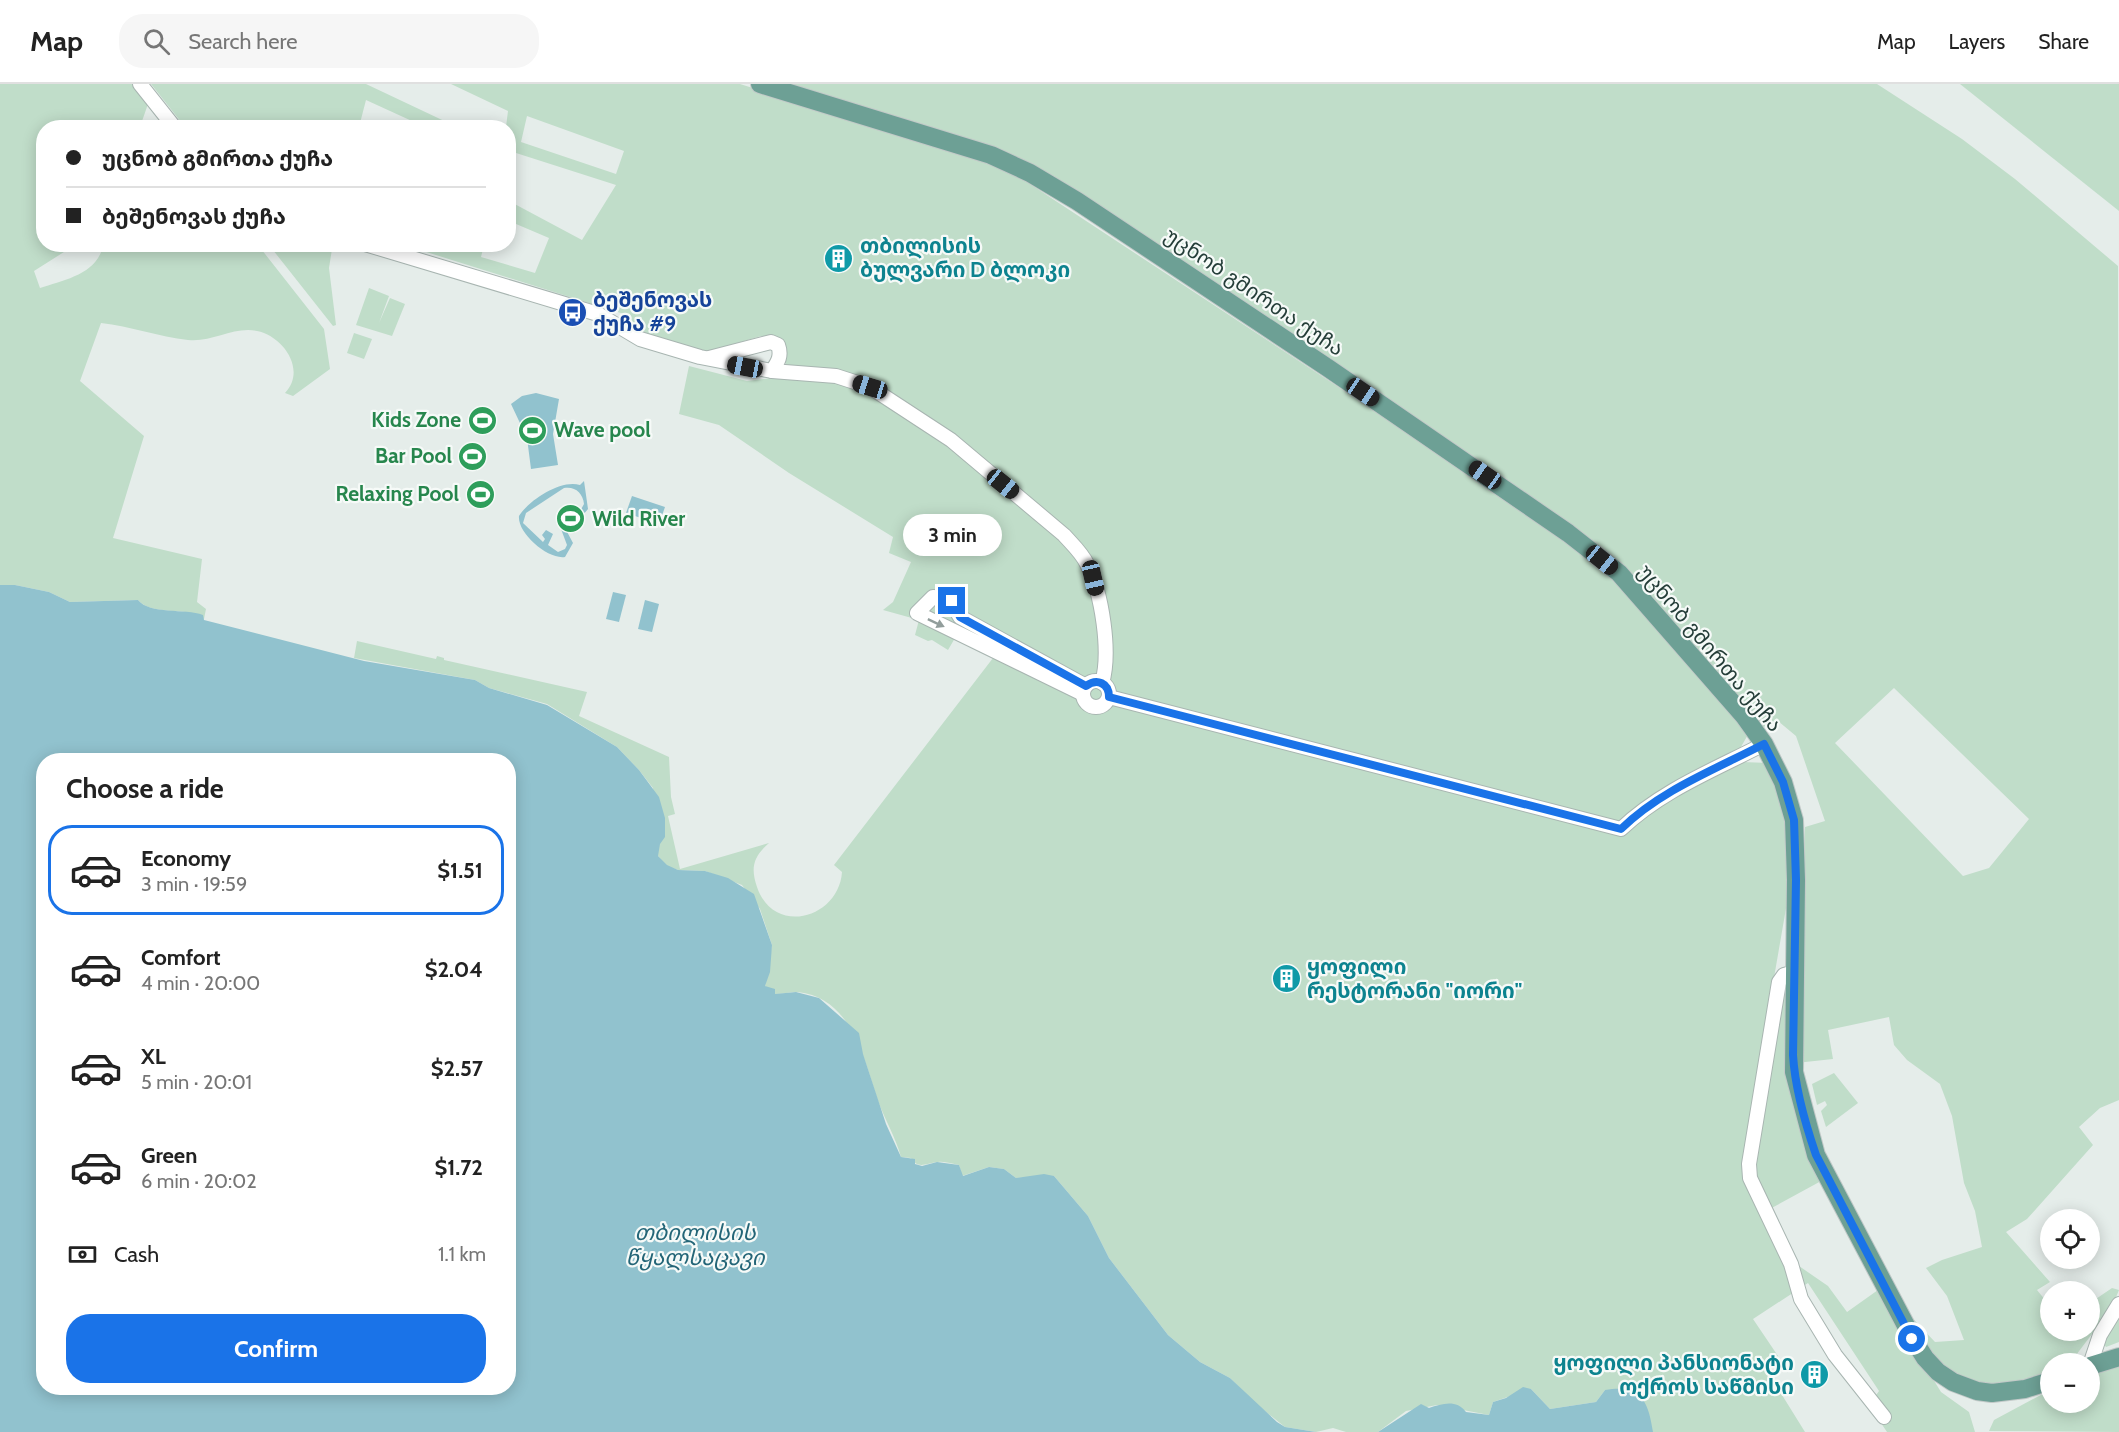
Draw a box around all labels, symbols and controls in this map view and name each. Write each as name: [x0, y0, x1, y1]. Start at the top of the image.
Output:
search box: [119, 14, 539, 68]
text: Map: [30, 24, 83, 58]
icon: search: [140, 25, 173, 58]
text: Search here: [188, 28, 297, 55]
text: Map: [1877, 29, 1916, 54]
text: Layers: [1949, 29, 2005, 54]
text: Share: [2038, 29, 2089, 54]
text: უცნობ გმირთა ქუჩა: [102, 145, 333, 172]
text: ბეშენოვას ქუჩა: [102, 203, 286, 230]
street label: უცნობ გმირთა ქუჩა: [1160, 222, 1349, 361]
place label: თბილისის ბულვარი D ბლოკი: [860, 233, 1070, 283]
building icon: თბილისის ბულვარი D ბლოკი: [823, 242, 855, 274]
place label: ბეშენოვას ქუჩა #9: [593, 287, 712, 336]
bus stop icon: ბეშენოვას ქუჩა #9: [556, 296, 588, 328]
car: [726, 355, 764, 379]
car: [850, 373, 890, 401]
car: [1343, 374, 1383, 410]
sports icon: Kids Zone: [466, 404, 498, 436]
place label: Kids Zone: [371, 407, 461, 432]
sports icon: Wave pool: [517, 414, 549, 446]
place label: Wave pool: [554, 417, 651, 442]
sports icon: Bar Pool: [457, 440, 489, 472]
place label: Bar Pool: [375, 443, 452, 468]
car: [1465, 457, 1505, 493]
car: [983, 466, 1023, 502]
sports icon: Relaxing Pool: [464, 478, 496, 510]
place label: Relaxing Pool: [336, 481, 459, 506]
sports icon: Wild River: [555, 503, 587, 535]
place label: Wild River: [592, 506, 685, 531]
callout: 3 min: [902, 514, 1002, 556]
text: 3 min: [928, 523, 977, 547]
car: [1582, 542, 1622, 578]
car: [1080, 558, 1106, 598]
street label: უცნობ გმირთა ქუჩა: [1633, 559, 1788, 737]
route end: [938, 587, 965, 614]
one-way arrow: [928, 618, 945, 627]
text: Choose a ride: [66, 772, 224, 805]
icon: car: [69, 843, 123, 897]
text: Economy: [141, 845, 231, 872]
text: $1.51: [437, 857, 483, 884]
text: 3 min · 19:59: [141, 872, 247, 896]
icon: car: [69, 942, 123, 996]
text: Comfort: [141, 944, 220, 971]
place label: ყოფილი რესტორანი "იორი": [1307, 954, 1522, 1003]
text: $2.04: [425, 956, 483, 983]
building icon: ყოფილი რესტორანი "იორი": [1270, 963, 1302, 995]
text: 4 min · 20:00: [141, 971, 260, 995]
icon: car: [69, 1041, 123, 1095]
text: XL: [141, 1043, 166, 1070]
text: $2.57: [431, 1055, 483, 1082]
text: 5 min · 20:01: [141, 1070, 252, 1094]
icon: car: [69, 1140, 123, 1194]
text: Green: [141, 1142, 197, 1169]
text: $1.72: [434, 1154, 483, 1181]
text: 6 min · 20:02: [141, 1169, 257, 1193]
map controls: [2040, 1209, 2100, 1413]
button: locate: [2040, 1209, 2100, 1269]
water label: თბილისის წყალსაცავი: [626, 1219, 766, 1271]
icon: cash: [66, 1238, 99, 1271]
text: Cash: [114, 1241, 159, 1268]
text: 1.1 km: [438, 1242, 486, 1266]
button: +: [2040, 1281, 2100, 1341]
button: Confirm: [66, 1314, 486, 1383]
route start: [1898, 1325, 1925, 1352]
place label: ყოფილი პანსიონატი ოქროს საწმისი: [1554, 1350, 1794, 1399]
button: −: [2040, 1353, 2100, 1413]
building icon: ყოფილი პანსიონატი ოქროს საწმისი: [1799, 1359, 1831, 1391]

